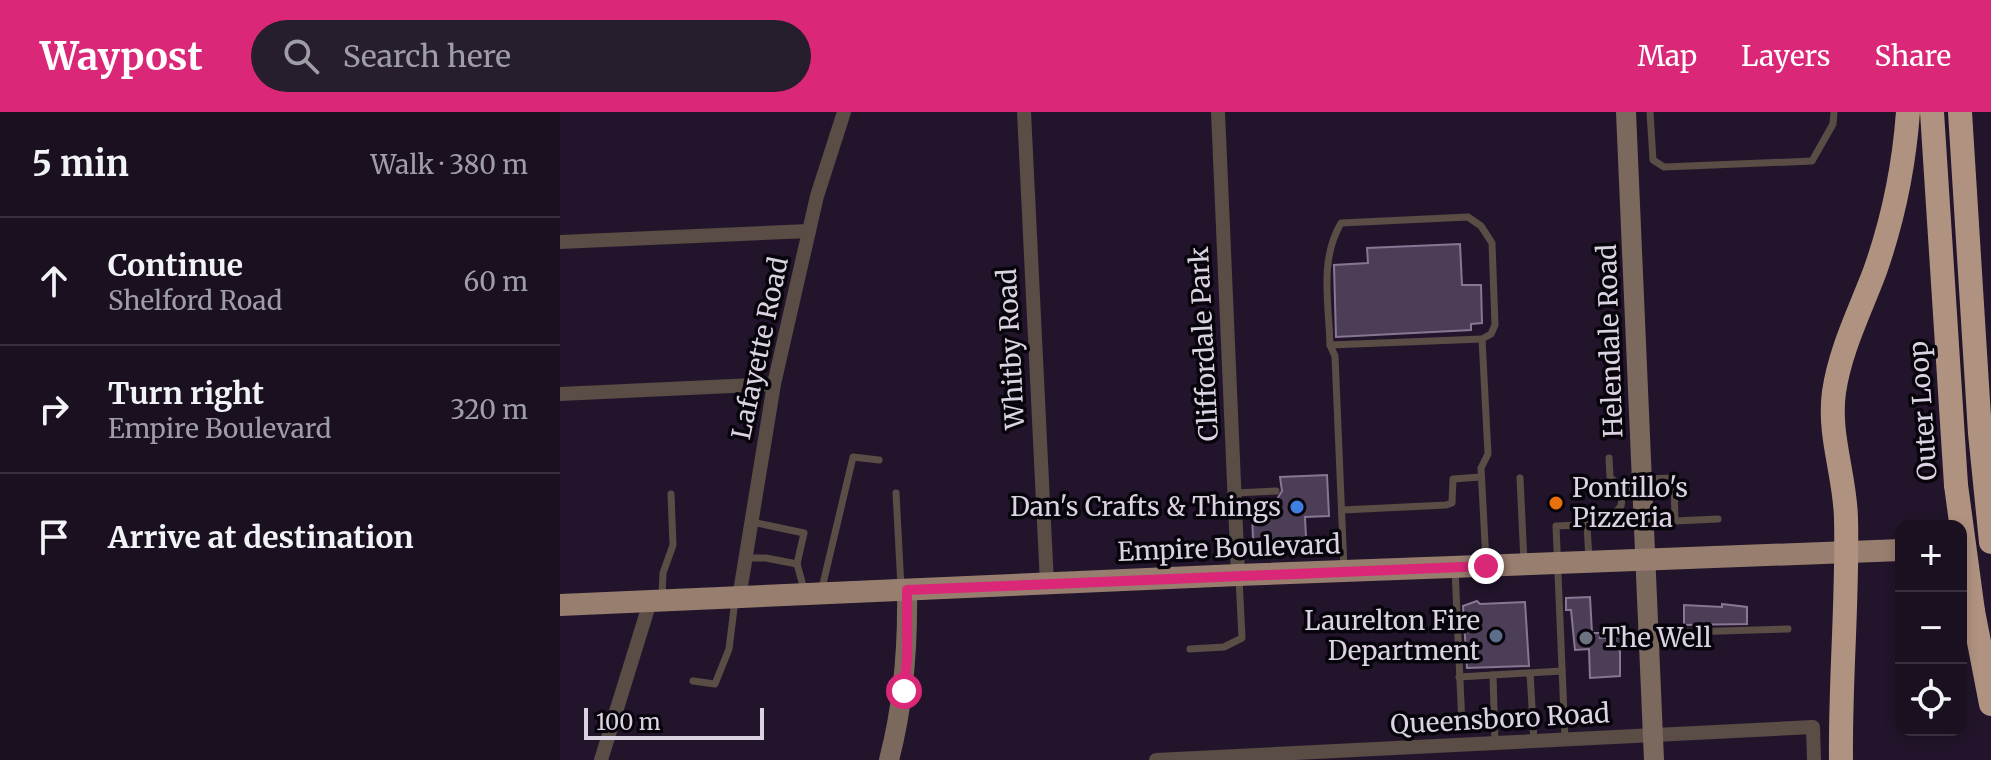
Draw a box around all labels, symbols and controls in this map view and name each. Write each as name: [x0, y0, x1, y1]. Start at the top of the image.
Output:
search box: [251, 20, 811, 92]
text: Waypost: [40, 33, 203, 80]
icon: search: [279, 34, 323, 78]
text: Search here: [343, 37, 511, 75]
text: Map: [1637, 38, 1697, 74]
text: Layers: [1741, 38, 1830, 74]
text: Share: [1874, 38, 1951, 74]
text: 5 min: [32, 143, 129, 185]
text: Walk · 380 m: [370, 148, 528, 181]
street label: Helendale Road: [1590, 243, 1629, 438]
text: Continue: [108, 246, 243, 284]
street label: Cliffordale Park: [1182, 246, 1225, 442]
street label: Lafayette Road: [724, 253, 795, 442]
icon: ahead: [32, 259, 76, 303]
text: 60 m: [464, 265, 528, 298]
street label: Whitby Road: [990, 267, 1031, 431]
text: Shelford Road: [108, 284, 282, 317]
street label: Outer Loop: [1901, 340, 1944, 482]
text: Turn right: [108, 374, 264, 412]
icon: right: [32, 387, 76, 431]
text: 320 m: [450, 393, 528, 426]
text: Empire Boulevard: [108, 412, 331, 445]
place label: Pontillo's Pizzeria: [1572, 471, 1688, 534]
place label: Dan's Crafts & Things: [1010, 490, 1281, 523]
marker: Pontillo's Pizzeria: [1547, 494, 1565, 512]
marker: Dan's Crafts & Things: [1288, 498, 1306, 516]
icon: arrive: [32, 515, 76, 559]
text: Arrive at destination: [108, 518, 414, 556]
map controls: [1895, 520, 1967, 736]
button: +: [1895, 520, 1967, 592]
street label: Empire Boulevard: [1117, 527, 1341, 568]
route end: [1468, 548, 1504, 584]
button: −: [1895, 592, 1967, 664]
place label: Laurelton Fire Department: [1304, 604, 1480, 667]
place label: The Well: [1602, 621, 1711, 654]
marker: Laurelton Fire Department: [1487, 627, 1505, 645]
marker: The Well: [1577, 629, 1595, 647]
button: locate: [1895, 664, 1967, 736]
route start: [886, 673, 922, 709]
street label: Queensboro Road: [1389, 696, 1611, 741]
scale bar: [584, 704, 764, 740]
text: 100 m: [596, 708, 661, 736]

